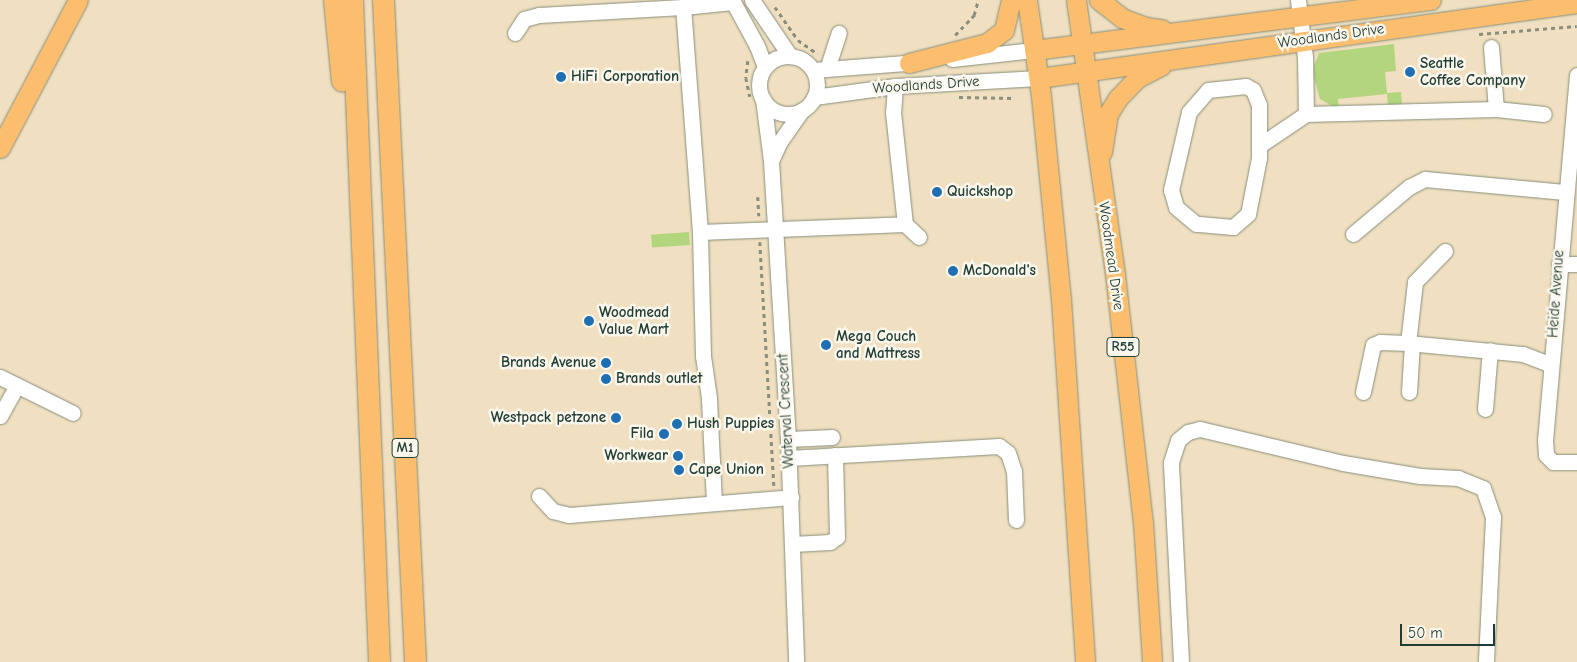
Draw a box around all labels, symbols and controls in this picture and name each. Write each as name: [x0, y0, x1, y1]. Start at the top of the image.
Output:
street label: Woodlands Drive: [1277, 20, 1385, 52]
place label: Seattle Coffee Company: [1420, 54, 1525, 89]
marker: Seattle Coffee Company: [1404, 66, 1416, 78]
place label: HiFi Corporation: [571, 68, 679, 86]
marker: HiFi Corporation: [555, 71, 567, 83]
street label: Woodlands Drive: [872, 72, 980, 98]
place label: Quickshop: [947, 183, 1013, 201]
marker: Quickshop: [931, 186, 943, 198]
street label: Woodmead Drive: [1094, 201, 1128, 311]
street label: Heide Avenue: [1544, 250, 1568, 338]
place label: McDonald's: [963, 262, 1036, 280]
marker: McDonald's: [947, 265, 959, 277]
place label: Woodmead Value Mart: [599, 303, 669, 338]
marker: Woodmead Value Mart: [583, 315, 595, 327]
place label: Mega Couch and Mattress: [836, 327, 920, 362]
road number: R55: [1106, 336, 1140, 358]
marker: Mega Couch and Mattress: [820, 339, 832, 351]
street label: Waterval Crescent: [774, 353, 798, 469]
place label: Brands Avenue: [501, 354, 596, 372]
marker: Brands Avenue: [600, 357, 612, 369]
place label: Brands outlet: [616, 370, 702, 388]
marker: Brands outlet: [600, 373, 612, 385]
place label: Westpack petzone: [491, 409, 606, 427]
marker: Westpack petzone: [610, 412, 622, 424]
place label: Hush Puppies: [687, 415, 774, 433]
marker: Hush Puppies: [671, 418, 683, 430]
place label: Fila: [630, 425, 654, 443]
marker: Fila: [658, 428, 670, 440]
road number: M1: [391, 436, 419, 459]
place label: Workwear: [604, 447, 668, 465]
marker: Workwear: [672, 450, 684, 462]
place label: Cape Union: [689, 461, 764, 479]
marker: Cape Union: [673, 464, 685, 476]
scale bar: [1402, 614, 1497, 646]
text: 50 m: [1408, 624, 1443, 642]

